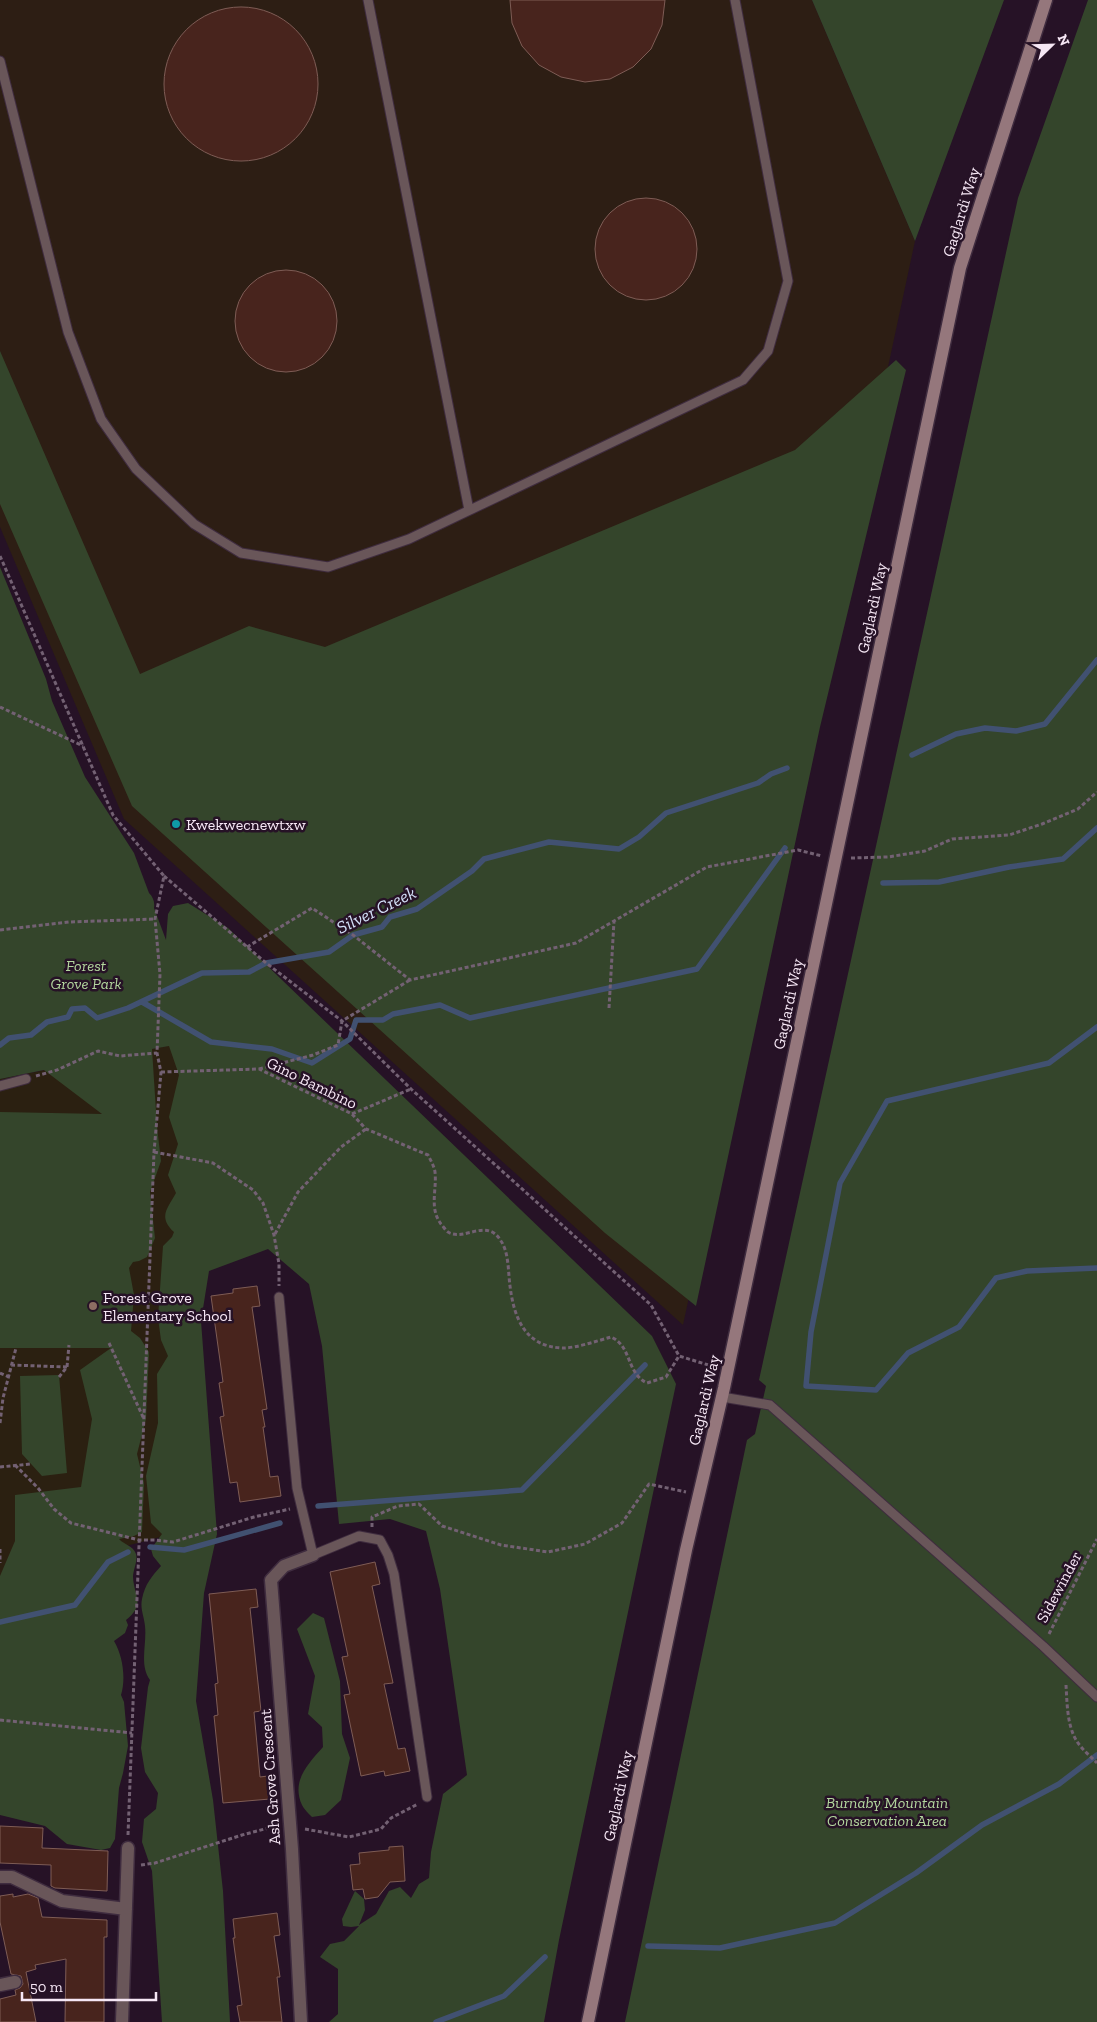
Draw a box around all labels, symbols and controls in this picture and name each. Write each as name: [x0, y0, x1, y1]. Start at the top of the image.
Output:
north arrow: [1027, 20, 1077, 70]
text: N: [1054, 32, 1074, 49]
street label: Gaglardi Way: [938, 164, 984, 259]
street label: Gaglardi Way: [853, 560, 891, 655]
place label: Kwekwecnewtxw: [186, 815, 307, 834]
marker: Kwekwecnewtxw: [170, 818, 182, 830]
water label: Silver Creek: [333, 881, 419, 939]
park label: Forest Grove Park: [50, 956, 122, 993]
street label: Gaglardi Way: [769, 956, 807, 1051]
street label: Gino Bambino: [264, 1053, 360, 1113]
place label: Forest Grove Elementary School: [103, 1288, 232, 1325]
marker: Forest Grove Elementary School: [87, 1300, 99, 1312]
street label: Gaglardi Way: [684, 1352, 724, 1447]
street label: Sidewinder: [1032, 1548, 1086, 1626]
street label: Ash Grove Crescent: [256, 1708, 284, 1846]
street label: Gaglardi Way: [599, 1748, 637, 1843]
park label: Burnaby Mountain Conservation Area: [826, 1793, 948, 1830]
scale bar: [22, 1970, 156, 2002]
text: 50 m: [30, 1978, 63, 1996]

